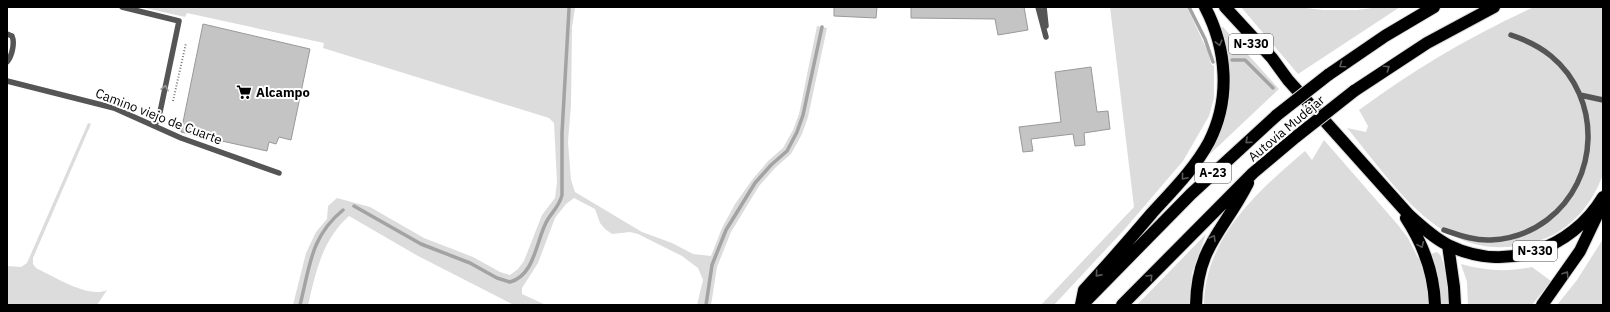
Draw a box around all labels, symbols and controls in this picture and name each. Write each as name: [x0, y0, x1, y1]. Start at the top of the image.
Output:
road number: N-330: [1229, 34, 1273, 54]
one-way arrow: [1214, 40, 1223, 47]
one-way arrow: [1339, 61, 1346, 68]
one-way arrow: [1382, 66, 1389, 73]
supermarket icon: Alcampo: [235, 83, 253, 101]
street label: Camino viejo de Cuarte: [93, 84, 225, 148]
place label: Alcampo: [256, 84, 310, 101]
one-way arrow: [161, 85, 169, 91]
street label: Autovía Mudéjar: [1245, 91, 1328, 165]
one-way arrow: [1245, 136, 1253, 143]
road number: A-23: [1195, 163, 1231, 183]
one-way arrow: [1182, 172, 1189, 179]
one-way arrow: [1208, 235, 1215, 242]
one-way arrow: [1416, 241, 1424, 249]
road number: N-330: [1513, 241, 1557, 261]
one-way arrow: [1096, 269, 1103, 277]
one-way arrow: [1561, 271, 1568, 278]
one-way arrow: [1145, 274, 1152, 282]

